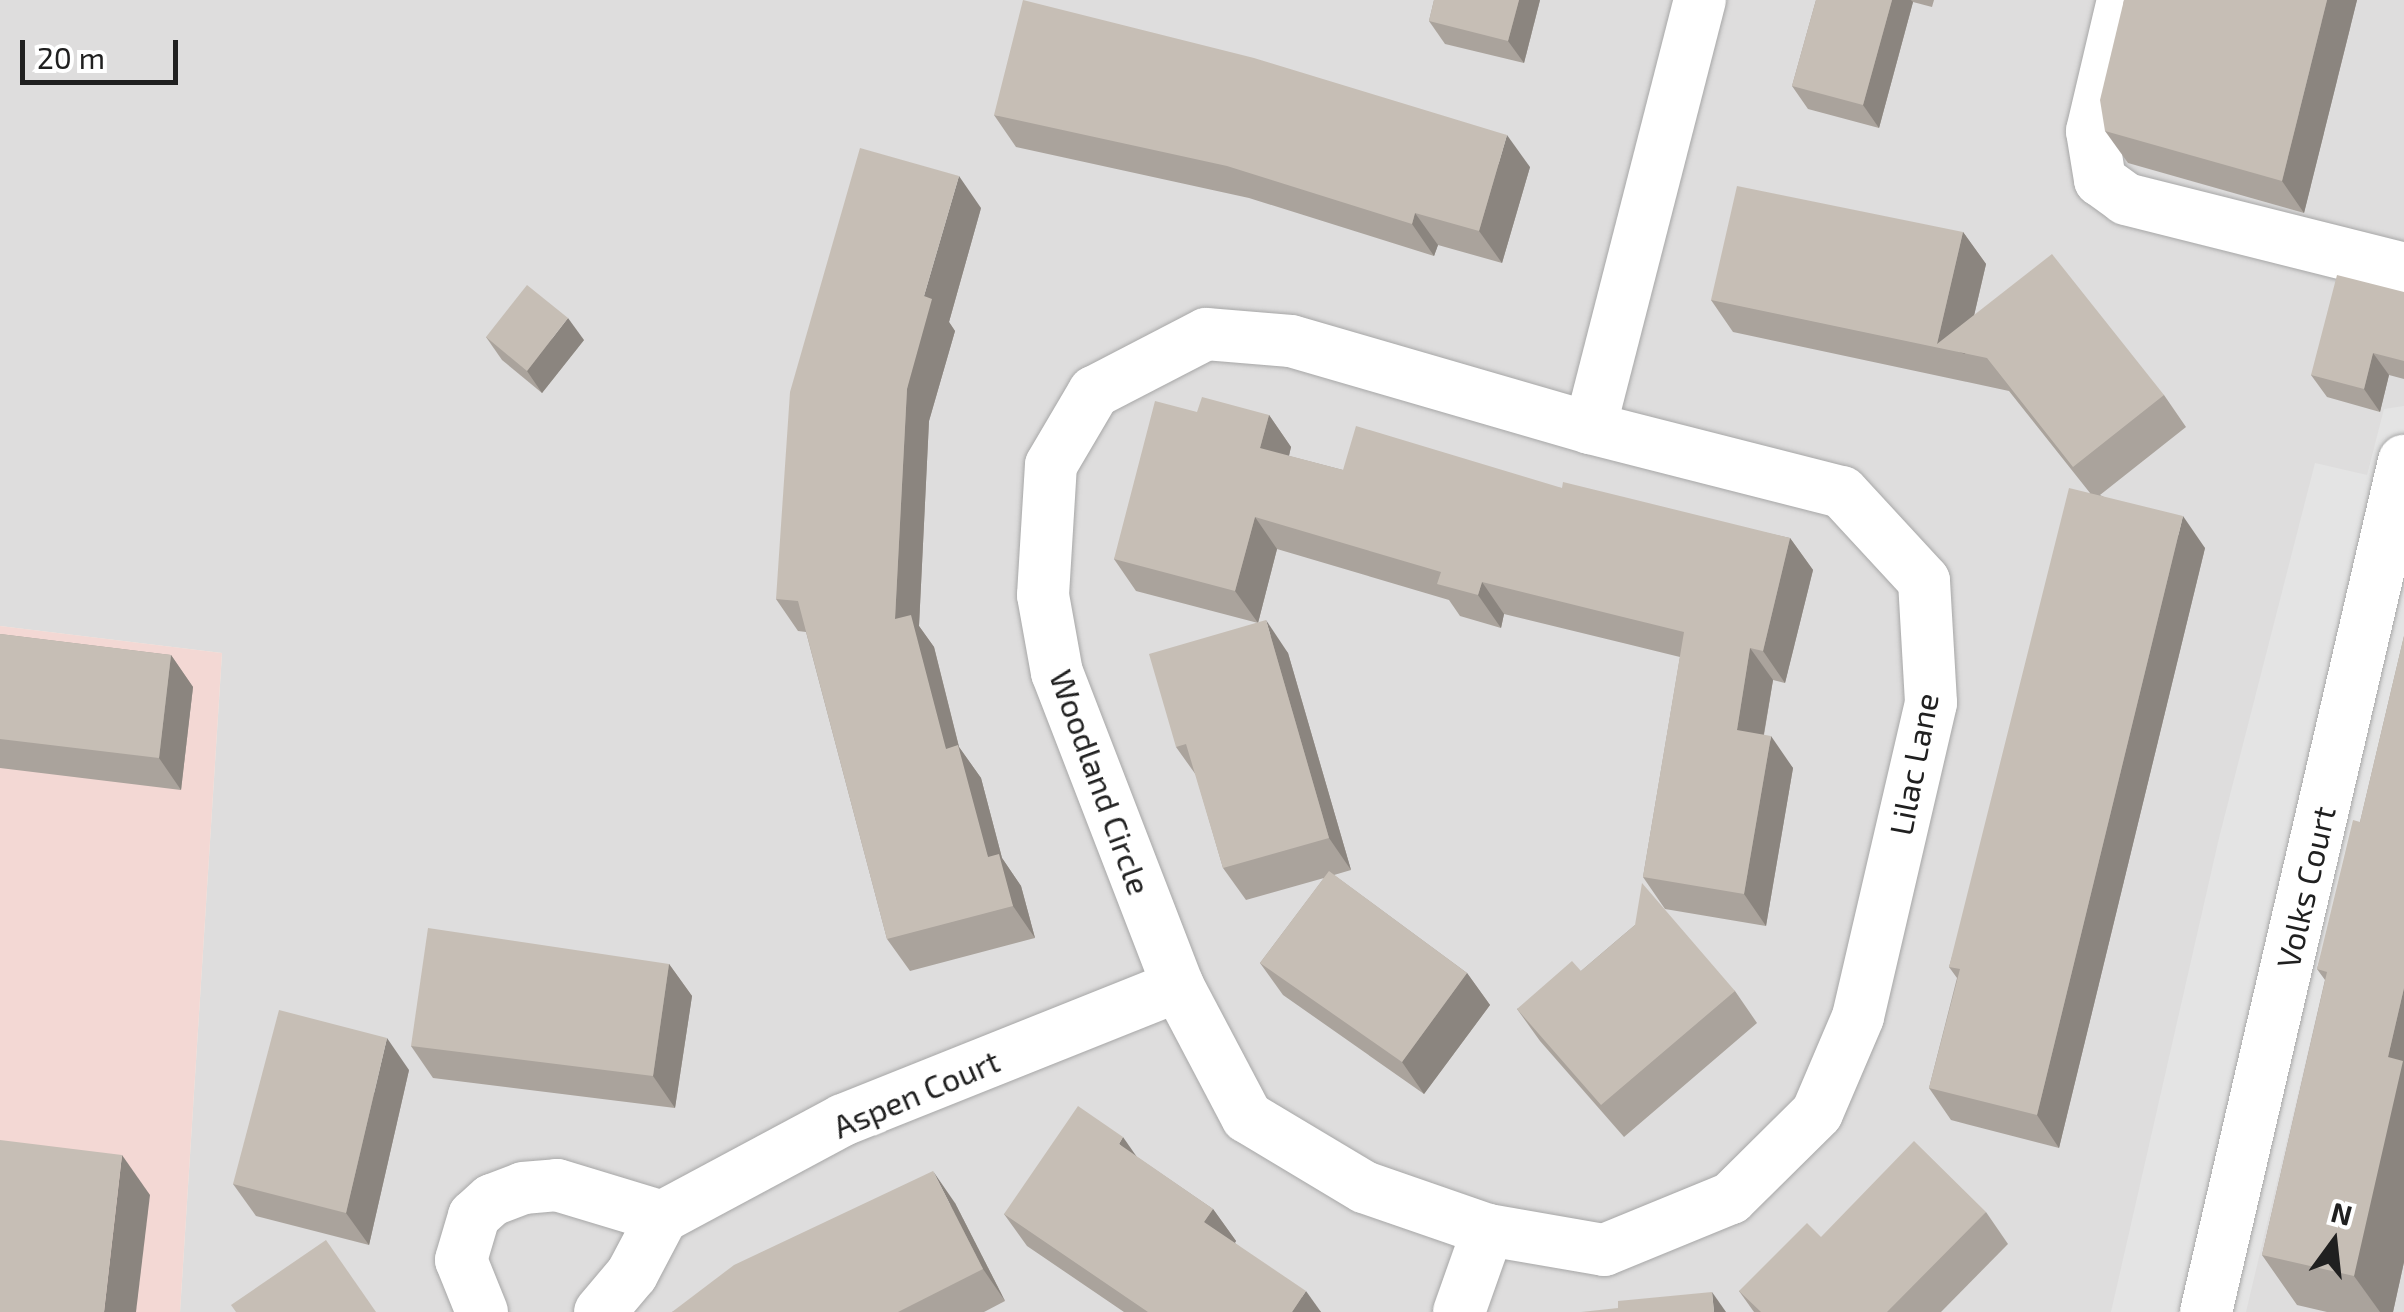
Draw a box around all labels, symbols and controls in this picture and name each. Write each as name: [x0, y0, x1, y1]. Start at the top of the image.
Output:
scale bar: [25, 20, 182, 82]
text: 20 m: [37, 39, 105, 75]
street label: Woodland Circle: [1043, 664, 1159, 900]
street label: Lilac Lane: [1880, 690, 1946, 838]
street label: Volks Court: [2268, 802, 2342, 972]
street label: Aspen Court: [827, 1041, 1005, 1145]
north arrow: [2284, 1192, 2384, 1292]
text: N: [2328, 1194, 2356, 1232]

